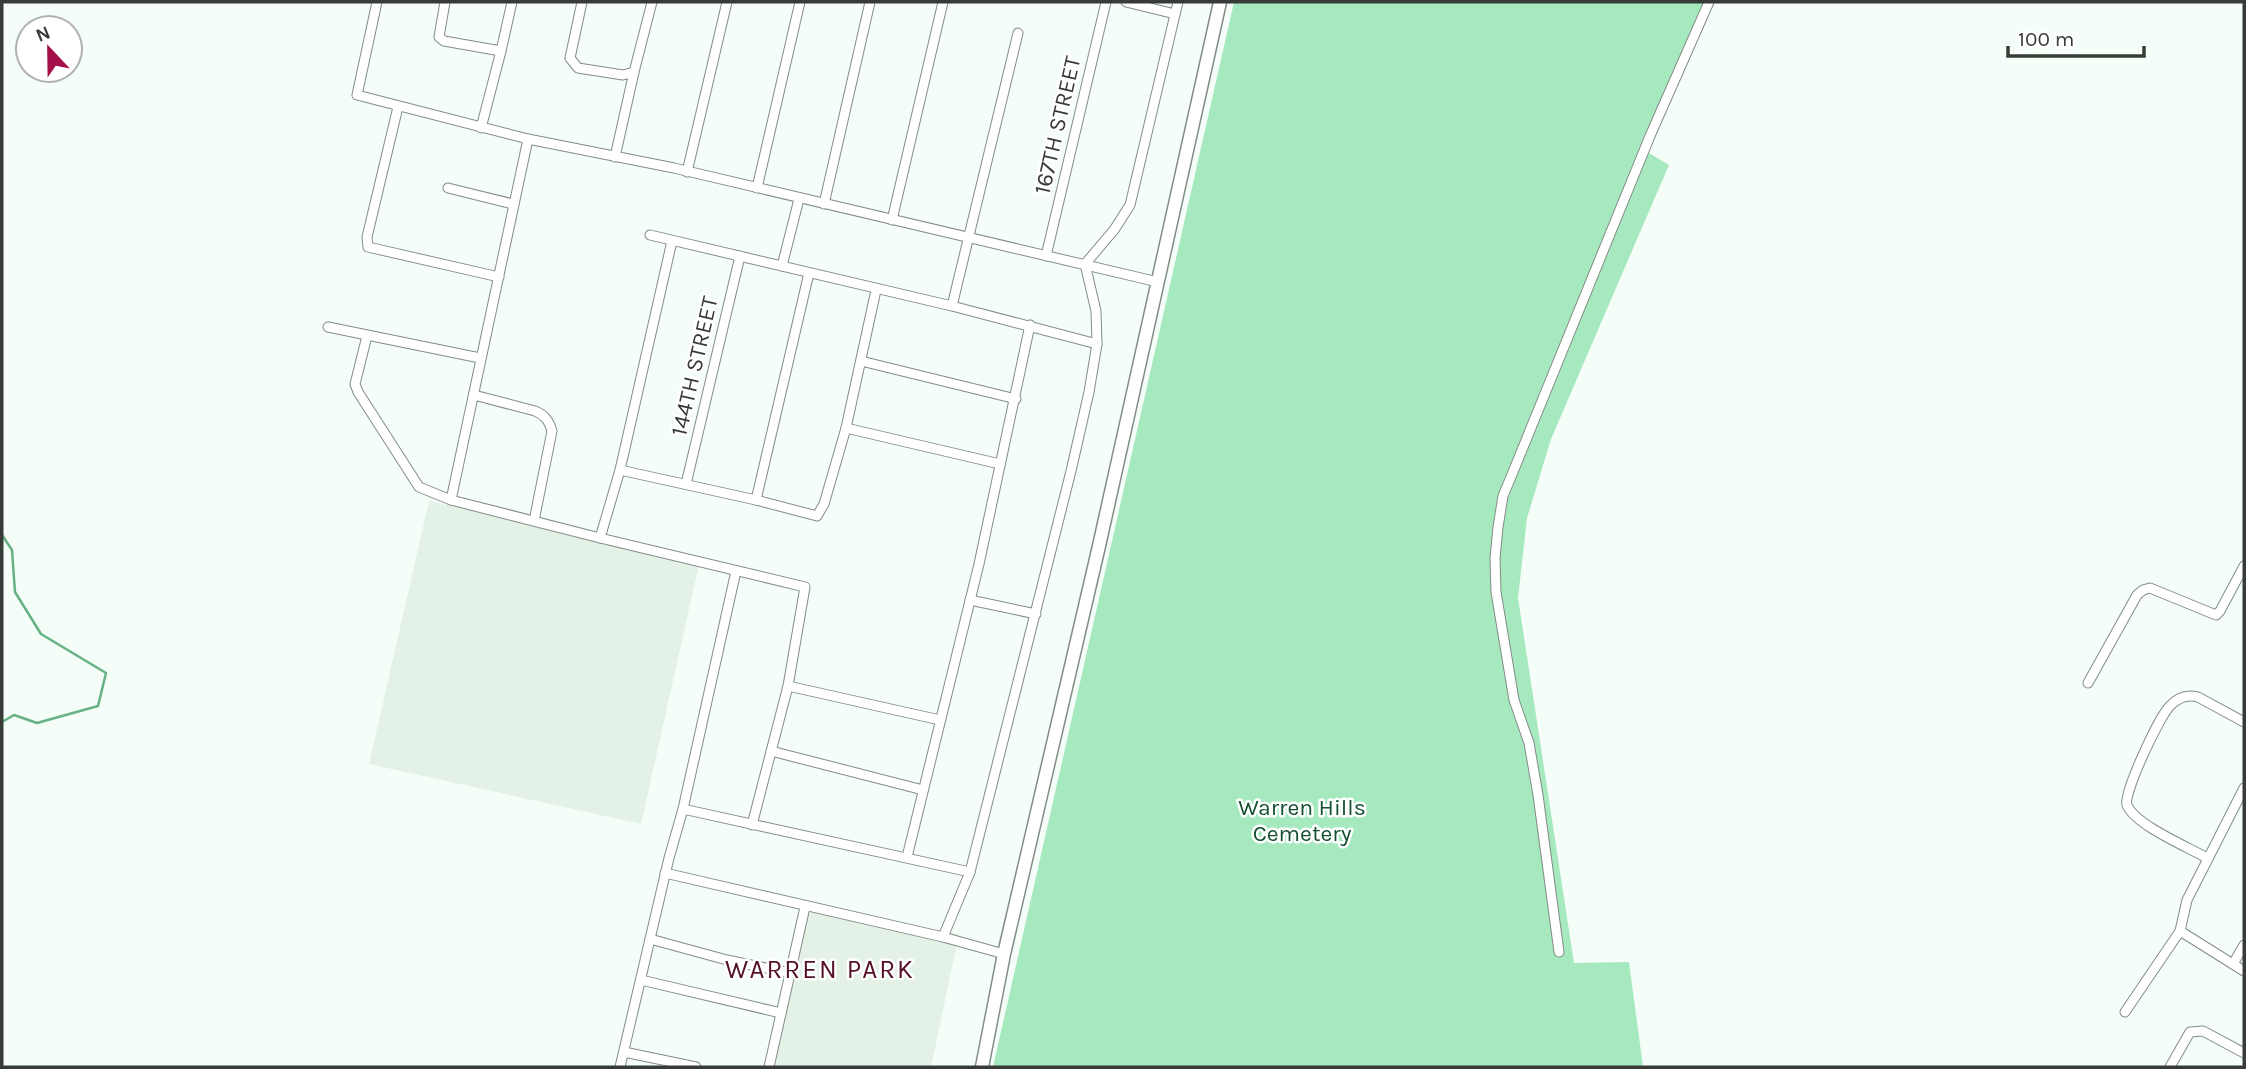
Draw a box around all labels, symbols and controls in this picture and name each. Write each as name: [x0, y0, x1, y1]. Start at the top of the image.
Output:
north arrow: [14, 14, 84, 84]
scale bar: [2008, 14, 2144, 58]
text: N: [33, 21, 53, 47]
text: 100 m: [2018, 27, 2075, 51]
street label: 167TH STREET: [1028, 53, 1087, 197]
street label: 144TH STREET: [665, 293, 724, 439]
park label: Warren Hills Cemetery: [1238, 794, 1366, 847]
district label: WARREN PARK: [725, 954, 915, 985]

